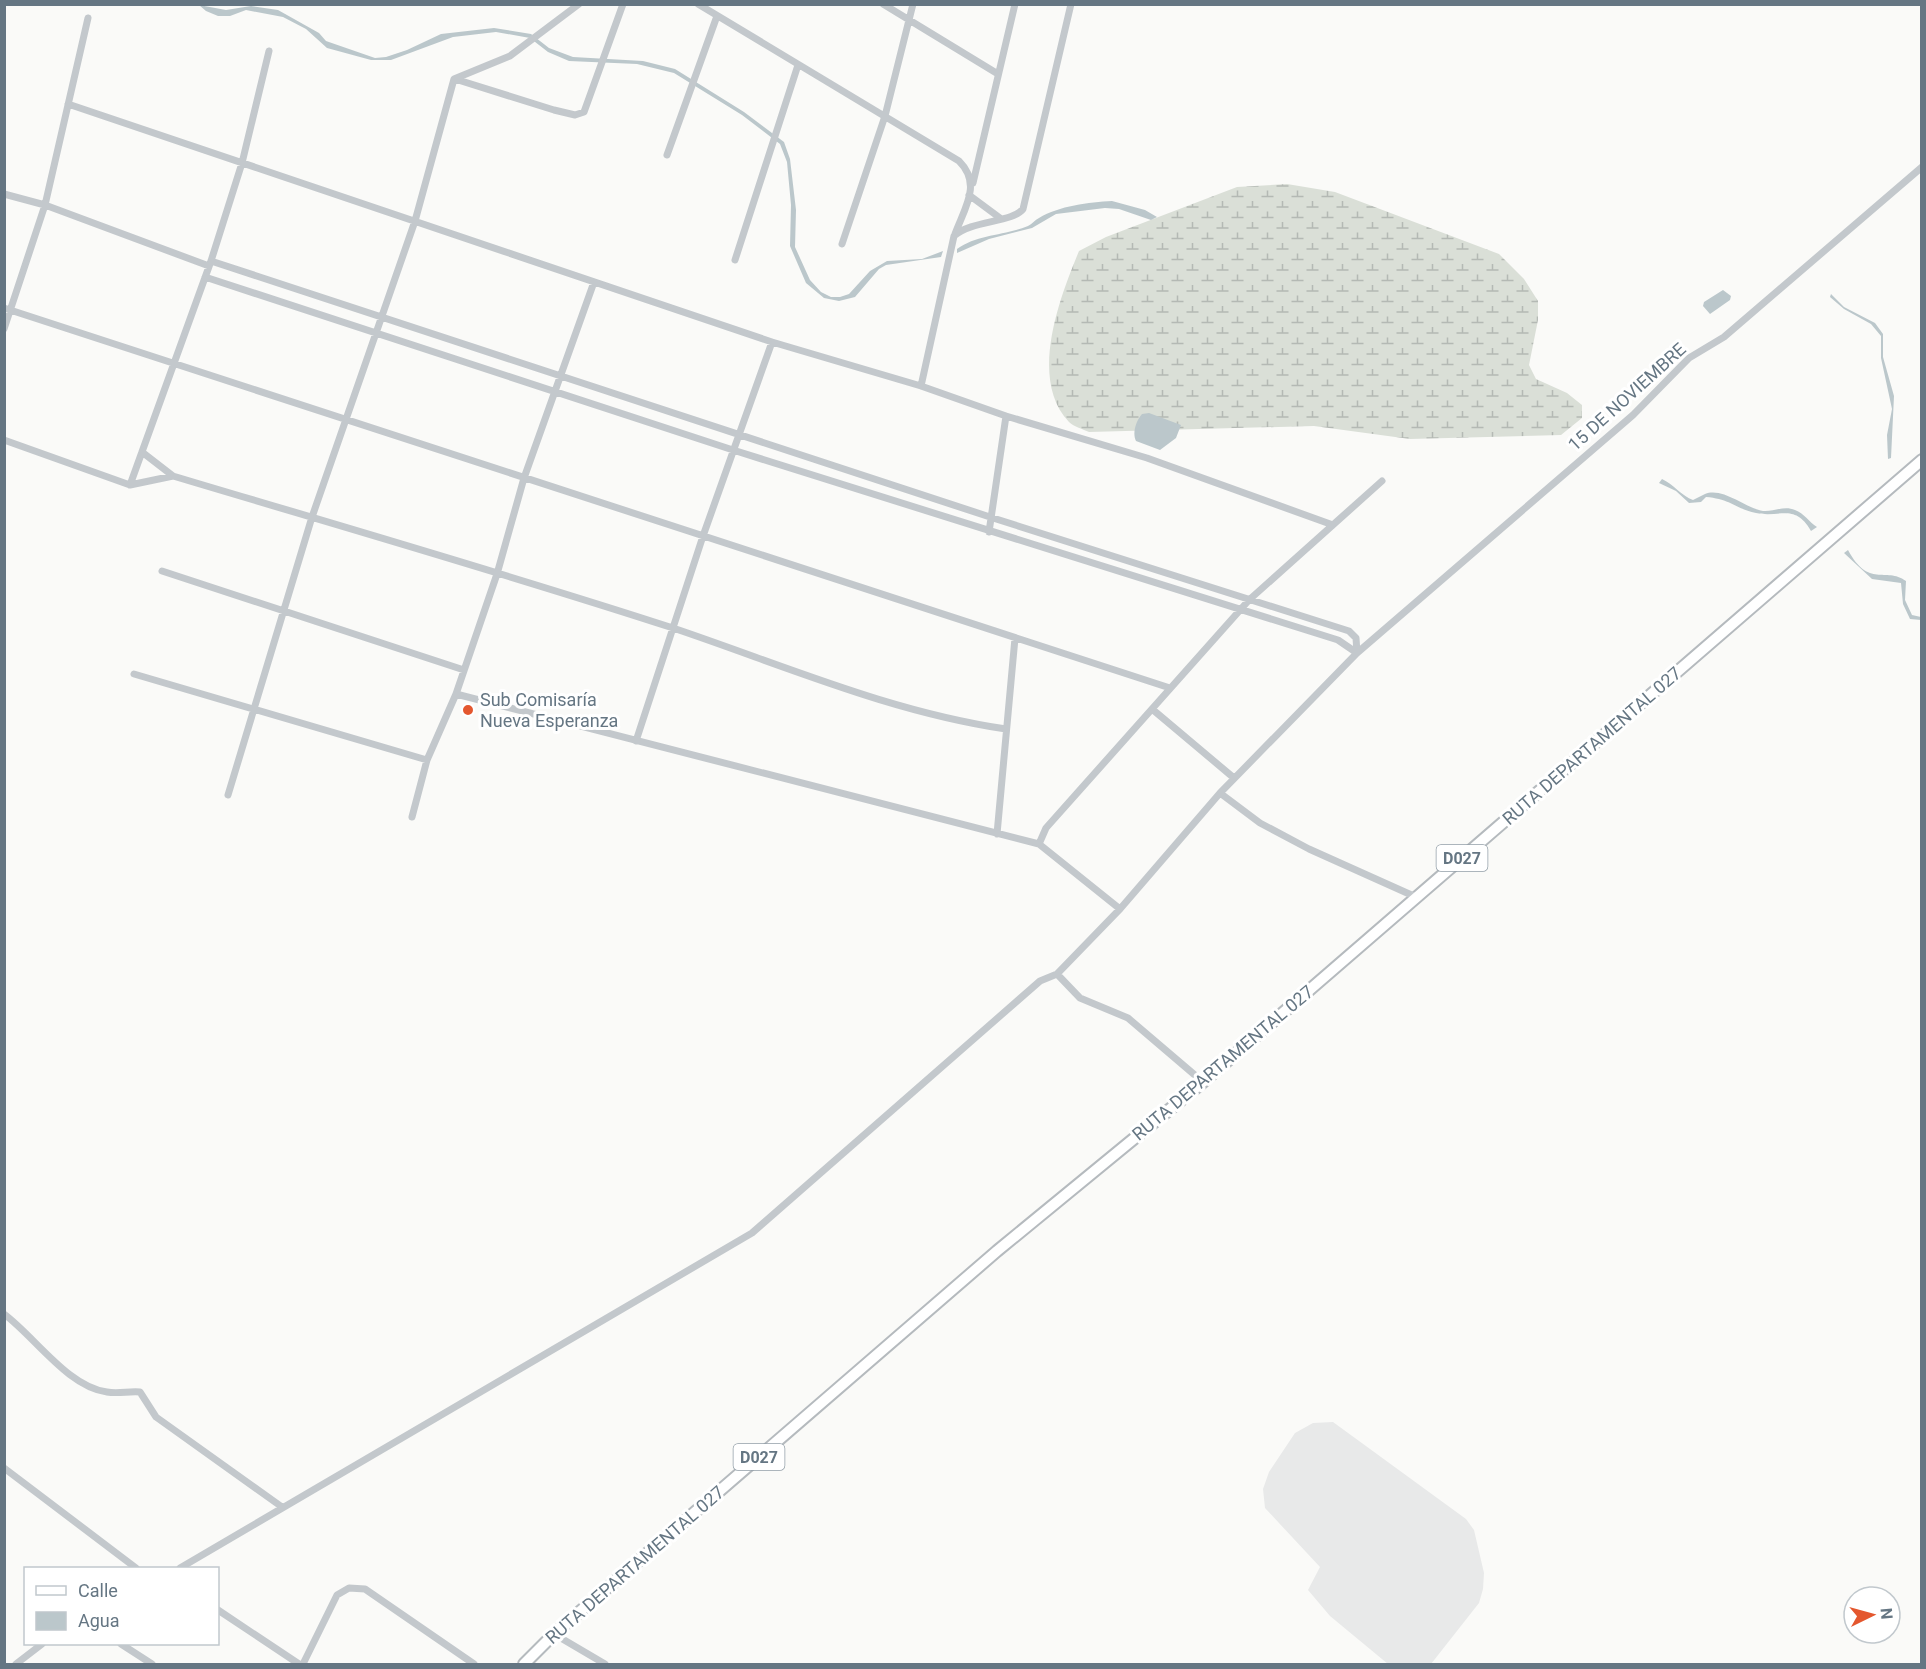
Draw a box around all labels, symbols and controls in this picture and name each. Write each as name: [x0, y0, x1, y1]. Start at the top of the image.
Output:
street label: 15 DE NOVIEMBRE: [1564, 338, 1690, 455]
street label: RUTA DEPARTAMENTAL 027: [1498, 662, 1685, 829]
place label: Sub Comisaría Nueva Esperanza: [480, 689, 618, 731]
marker: Sub Comisaría Nueva Esperanza: [461, 703, 475, 717]
road number: D027: [1436, 845, 1488, 871]
street label: RUTA DEPARTAMENTAL 027: [1128, 981, 1318, 1145]
road number: D027: [734, 1444, 784, 1470]
street label: RUTA DEPARTAMENTAL 027: [541, 1481, 728, 1648]
legend: [24, 1567, 219, 1645]
text: Calle: [78, 1580, 118, 1601]
north arrow: [1842, 1585, 1902, 1645]
text: N: [1876, 1607, 1896, 1620]
text: Agua: [78, 1610, 120, 1631]

